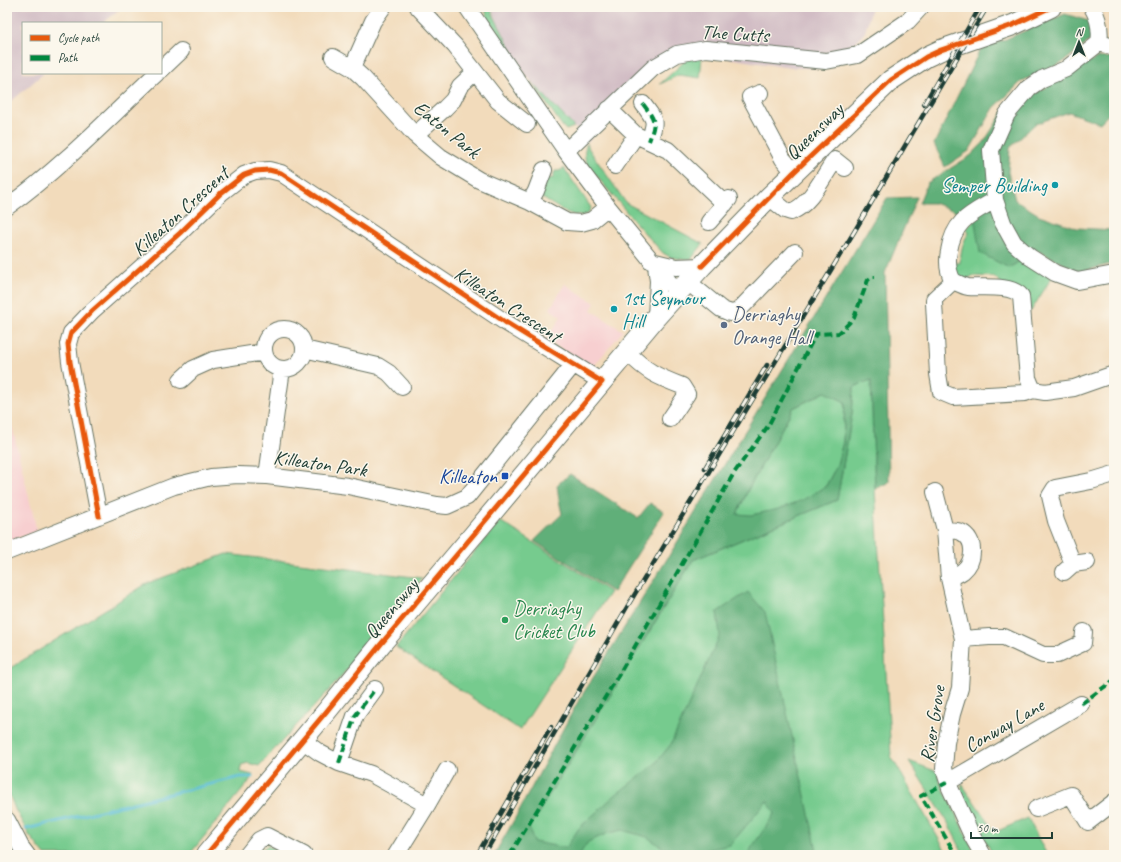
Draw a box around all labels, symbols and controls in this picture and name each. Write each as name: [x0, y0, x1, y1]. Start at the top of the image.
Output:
street label: The Cutts: [701, 19, 771, 48]
legend: [22, 22, 162, 74]
north arrow: [1059, 22, 1099, 62]
text: N: [1076, 25, 1085, 39]
text: Cycle path: [58, 30, 100, 46]
text: Path: [58, 50, 78, 66]
street label: Eaton Park: [408, 95, 486, 165]
street label: Queensway: [780, 96, 850, 165]
street label: Killeaton Crescent: [127, 159, 237, 261]
place label: Semper Building: [941, 173, 1048, 198]
marker: Semper Building: [1050, 180, 1060, 190]
street label: Killeaton Crescent: [450, 261, 569, 350]
place label: 1st Seymour Hill: [622, 286, 707, 334]
place label: Derriaghy Orange Hall: [732, 302, 815, 350]
marker: 1st Seymour Hill: [609, 304, 619, 314]
marker: Derriaghy Orange Hall: [719, 320, 729, 330]
street label: Killeaton Park: [272, 445, 370, 483]
place label: Killeaton: [439, 464, 498, 489]
marker: Killeaton: [500, 471, 510, 481]
street label: Queensway: [359, 571, 425, 644]
place label: Derriaghy Cricket Club: [513, 596, 596, 644]
marker: Derriaghy Cricket Club: [500, 615, 510, 625]
street label: River Grove: [914, 683, 951, 764]
street label: Conway Lane: [960, 692, 1050, 758]
scale bar: [971, 814, 1052, 840]
text: 50 m: [977, 820, 999, 836]

